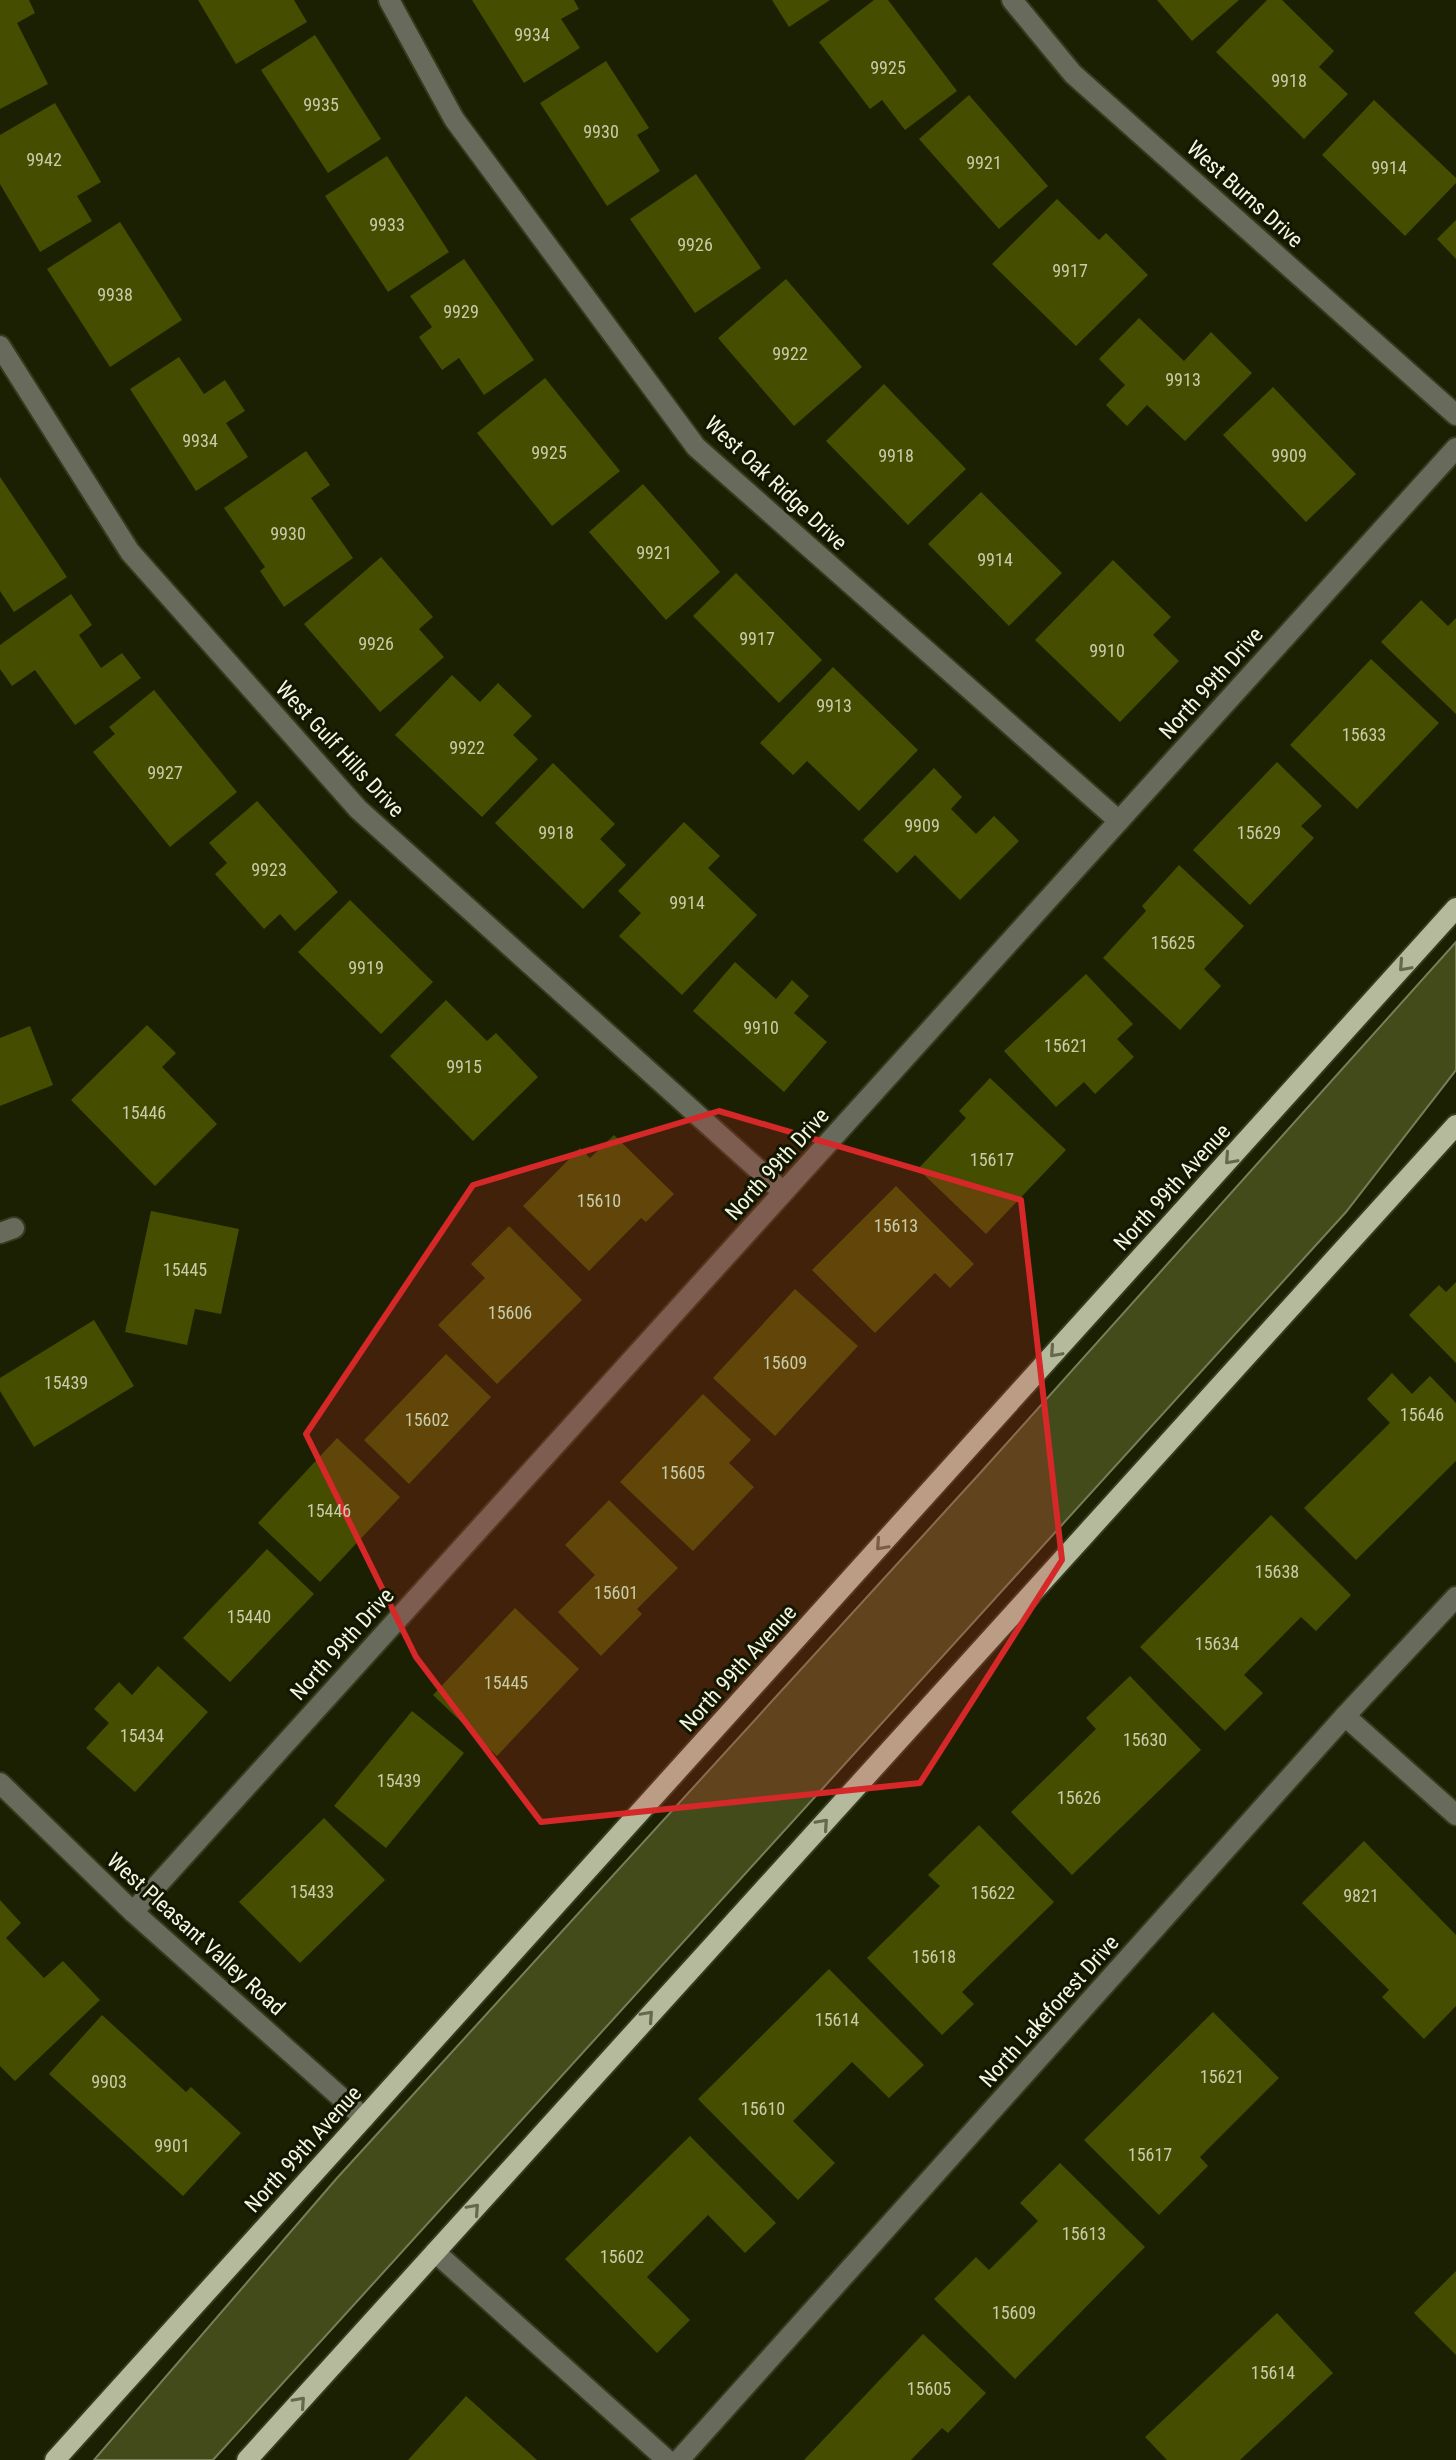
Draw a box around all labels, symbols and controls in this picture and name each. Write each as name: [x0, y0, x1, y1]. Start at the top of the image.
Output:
house number: 9934: [514, 24, 550, 45]
house number: 9925: [870, 57, 906, 78]
house number: 9918: [1271, 70, 1307, 91]
house number: 9935: [303, 94, 339, 115]
house number: 9930: [583, 121, 619, 142]
street label: West Burns Drive: [1182, 135, 1308, 253]
house number: 9942: [26, 149, 62, 170]
house number: 9921: [966, 152, 1002, 173]
house number: 9914: [1371, 157, 1407, 178]
house number: 9933: [369, 214, 405, 235]
house number: 9926: [677, 234, 713, 255]
house number: 9917: [1052, 260, 1088, 281]
house number: 9938: [97, 284, 133, 305]
house number: 9929: [443, 301, 479, 322]
house number: 9922: [772, 343, 808, 364]
house number: 9913: [1165, 369, 1201, 390]
street label: West Oak Ridge Drive: [700, 411, 852, 555]
house number: 9934: [182, 430, 218, 451]
house number: 9925: [531, 442, 567, 463]
house number: 9918: [878, 445, 914, 466]
house number: 9909: [1271, 445, 1307, 466]
house number: 9930: [270, 523, 306, 544]
house number: 9921: [636, 542, 672, 563]
house number: 9914: [977, 549, 1013, 570]
street label: North 99th Drive: [1154, 622, 1268, 744]
house number: 9917: [739, 628, 775, 649]
house number: 9926: [358, 633, 394, 654]
house number: 9910: [1089, 640, 1125, 661]
street label: West Gulf Hills Drive: [271, 676, 409, 822]
house number: 9913: [816, 695, 852, 716]
house number: 15633: [1342, 724, 1386, 745]
house number: 9922: [449, 737, 485, 758]
house number: 9927: [147, 762, 183, 783]
house number: 9909: [904, 815, 940, 836]
house number: 9918: [538, 822, 574, 843]
house number: 15629: [1237, 822, 1281, 843]
house number: 9923: [251, 859, 287, 880]
house number: 9914: [669, 892, 705, 913]
house number: 15625: [1151, 932, 1195, 953]
one-way arrow: [1399, 956, 1413, 971]
house number: 9919: [348, 957, 384, 978]
house number: 9910: [743, 1017, 779, 1038]
house number: 15621: [1044, 1035, 1088, 1056]
house number: 9915: [446, 1056, 482, 1077]
house number: 15446: [122, 1102, 166, 1123]
street label: North 99th Drive: [720, 1103, 834, 1225]
street label: North 99th Avenue: [1109, 1119, 1235, 1255]
house number: 15617: [970, 1149, 1014, 1170]
one-way arrow: [1225, 1149, 1239, 1164]
house number: 15610: [577, 1190, 621, 1211]
house number: 15613: [874, 1215, 918, 1236]
house number: 15445: [163, 1259, 207, 1280]
house number: 15606: [488, 1302, 532, 1323]
one-way arrow: [1051, 1342, 1065, 1357]
house number: 15609: [763, 1352, 807, 1373]
house number: 15439: [44, 1372, 88, 1393]
house number: 15646: [1400, 1404, 1444, 1425]
house number: 15602: [405, 1409, 449, 1430]
house number: 15605: [661, 1462, 705, 1483]
house number: 15446: [307, 1500, 351, 1521]
one-way arrow: [876, 1535, 891, 1550]
house number: 15638: [1255, 1561, 1299, 1582]
house number: 15601: [594, 1582, 638, 1603]
street label: North 99th Drive: [285, 1583, 399, 1705]
street label: North 99th Avenue: [675, 1600, 801, 1736]
house number: 15440: [227, 1606, 271, 1627]
house number: 15634: [1195, 1633, 1239, 1654]
house number: 15445: [484, 1672, 528, 1693]
house number: 15434: [120, 1725, 164, 1746]
house number: 15630: [1123, 1729, 1167, 1750]
house number: 15439: [377, 1770, 421, 1791]
house number: 15626: [1057, 1787, 1101, 1808]
one-way arrow: [813, 1818, 828, 1833]
street label: West Pleasant Valley Road: [102, 1848, 290, 2020]
house number: 15433: [290, 1881, 334, 1902]
house number: 15622: [971, 1882, 1015, 1903]
house number: 9821: [1343, 1885, 1379, 1906]
street label: North Lakeforest Drive: [974, 1930, 1124, 2092]
house number: 15618: [912, 1946, 956, 1967]
house number: 15614: [815, 2009, 859, 2030]
one-way arrow: [639, 2011, 653, 2026]
house number: 15621: [1200, 2066, 1244, 2087]
house number: 9903: [91, 2071, 127, 2092]
street label: North 99th Avenue: [240, 2081, 366, 2217]
house number: 15610: [741, 2098, 785, 2119]
house number: 9901: [154, 2135, 190, 2156]
house number: 15617: [1128, 2144, 1172, 2165]
one-way arrow: [465, 2204, 479, 2218]
house number: 15613: [1062, 2223, 1106, 2244]
house number: 15602: [600, 2246, 644, 2267]
house number: 15609: [992, 2302, 1036, 2323]
house number: 15614: [1251, 2362, 1295, 2383]
house number: 15605: [907, 2378, 951, 2399]
one-way arrow: [290, 2397, 305, 2411]

